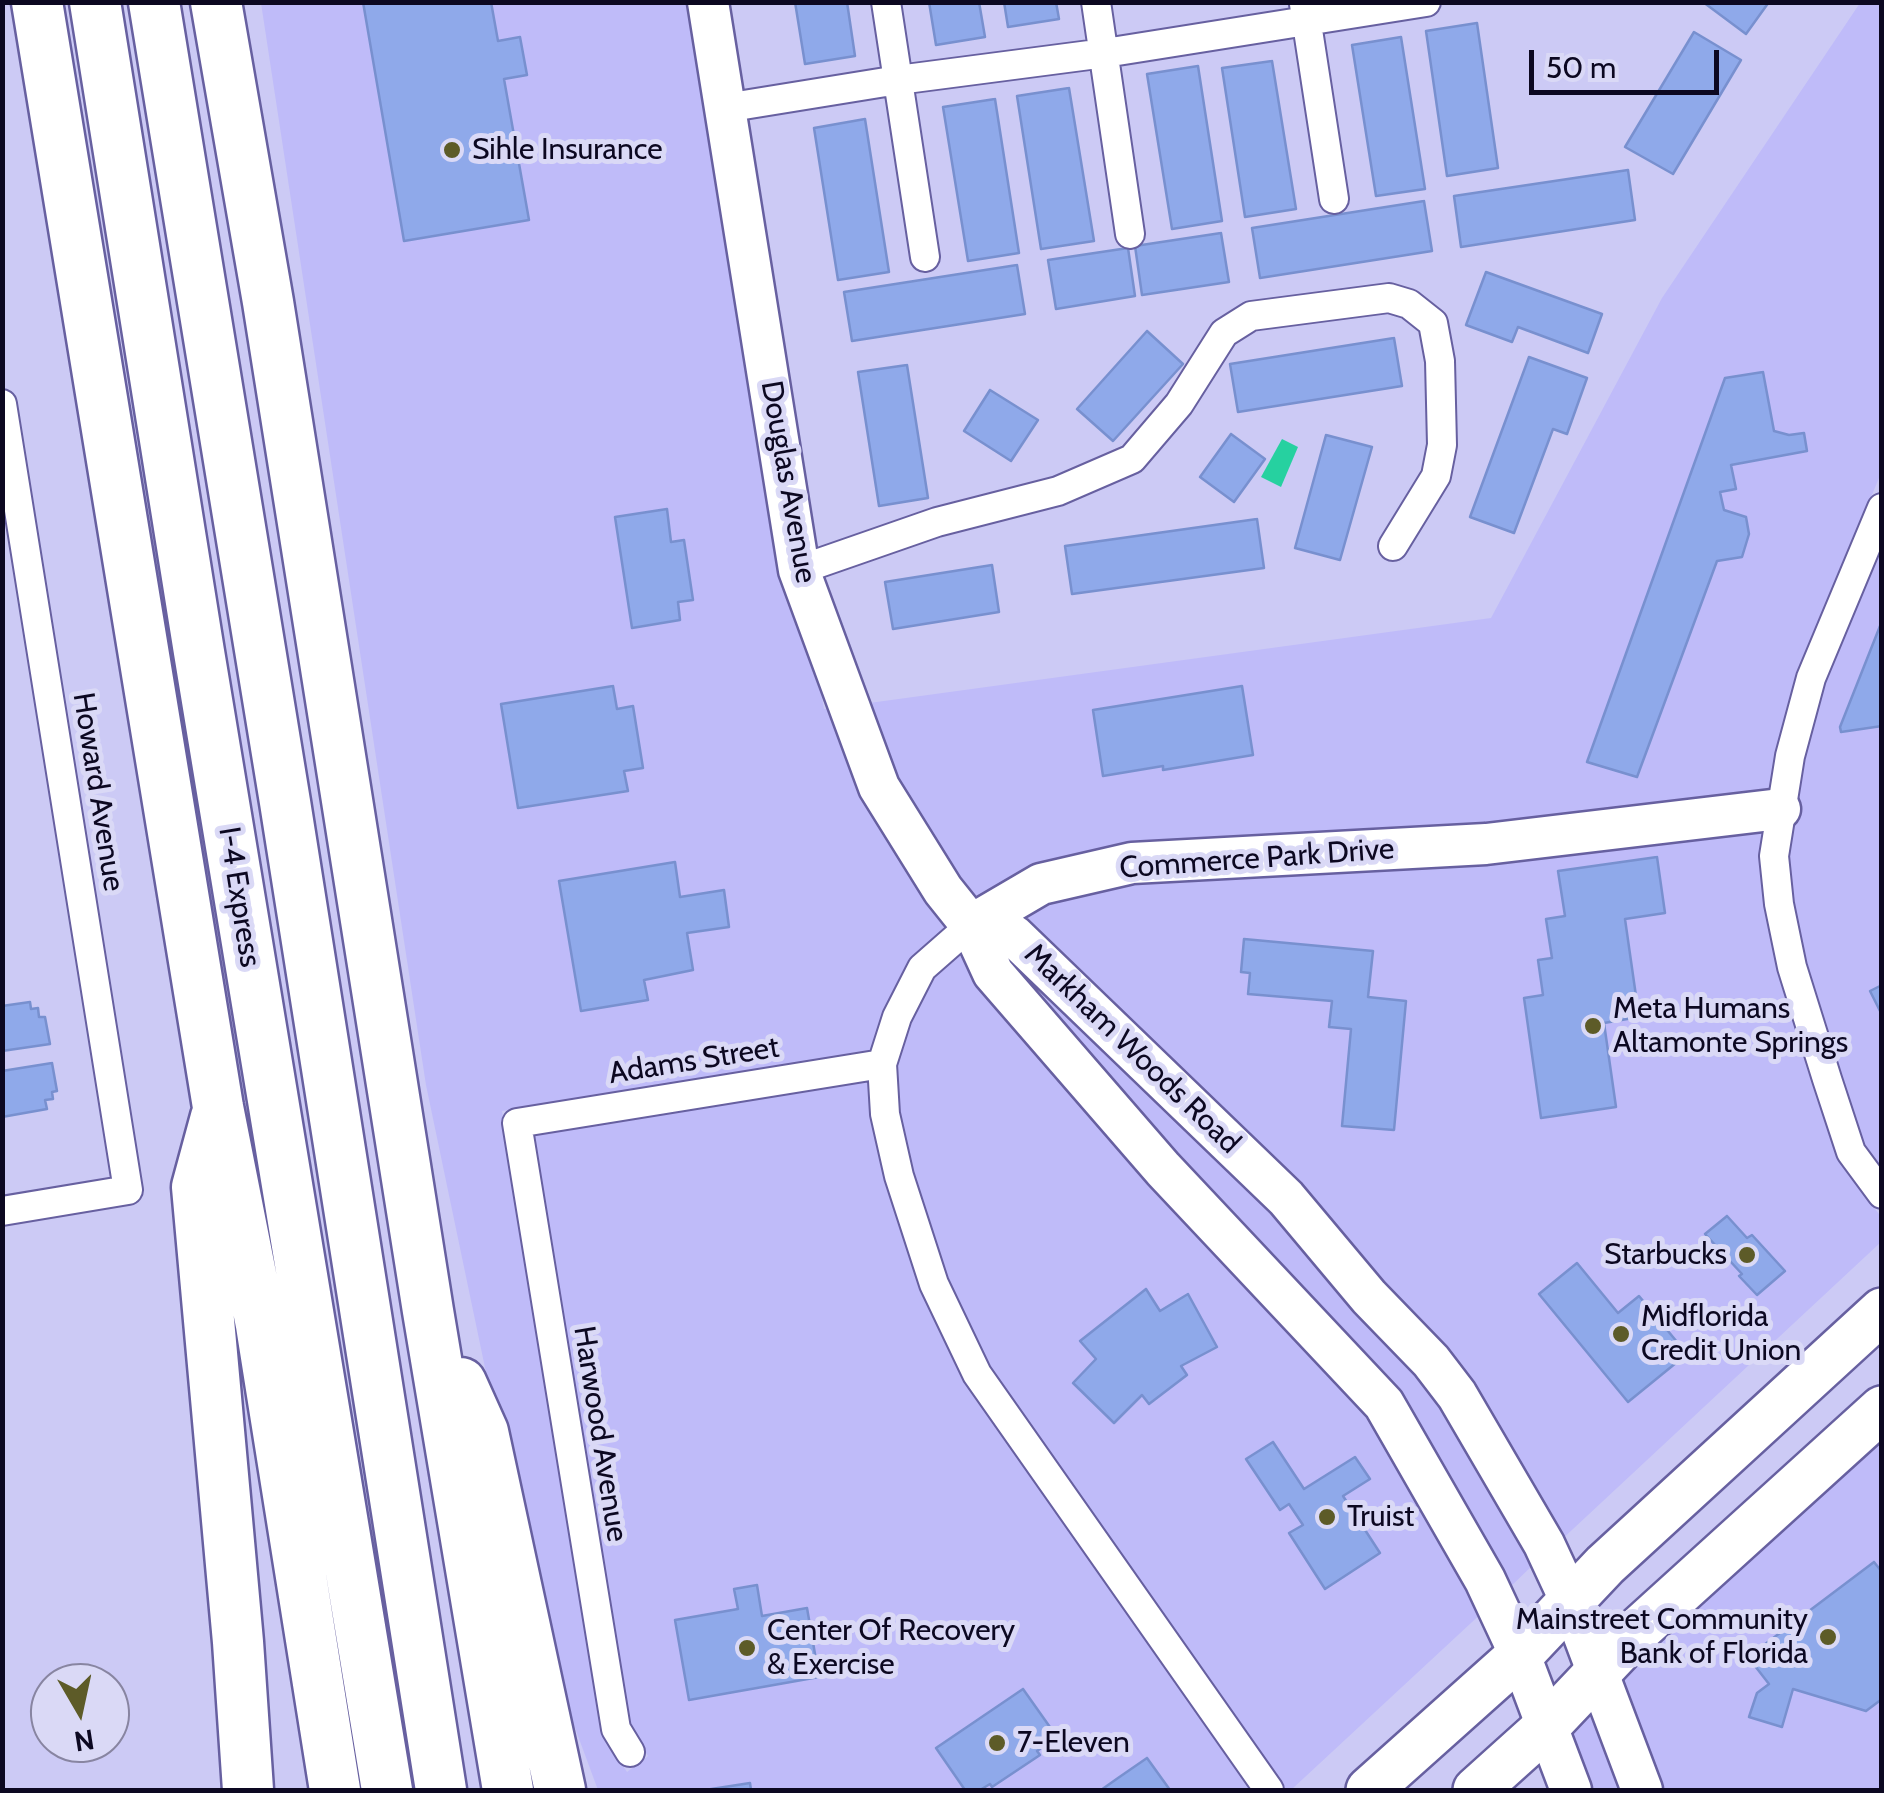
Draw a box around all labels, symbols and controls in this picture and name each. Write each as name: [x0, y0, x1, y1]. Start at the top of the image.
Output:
scale bar: [1534, 30, 1724, 92]
text: 50 m: [1546, 49, 1616, 86]
place label: Sihle Insurance: [472, 132, 662, 168]
marker: Sihle Insurance: [441, 139, 463, 161]
street label: Douglas Avenue: [753, 378, 823, 586]
street label: Howard Avenue: [65, 690, 131, 894]
street label: I-4 Express: [210, 824, 268, 970]
street label: Commerce Park Drive: [1118, 831, 1396, 887]
street label: Markham Woods Road: [1017, 937, 1247, 1161]
place label: Meta Humans Altamonte Springs: [1613, 991, 1848, 1062]
marker: Meta Humans Altamonte Springs: [1582, 1015, 1604, 1037]
street label: Adams Street: [606, 1030, 782, 1092]
place label: Starbucks: [1604, 1237, 1727, 1273]
marker: Starbucks: [1736, 1244, 1758, 1266]
place label: Midflorida Credit Union: [1641, 1299, 1801, 1370]
marker: Midflorida Credit Union: [1610, 1323, 1632, 1345]
street label: Harwood Avenue: [565, 1324, 635, 1544]
place label: Truist: [1347, 1499, 1414, 1535]
marker: Truist: [1316, 1506, 1338, 1528]
place label: Mainstreet Community Bank of Florida: [1516, 1602, 1808, 1672]
place label: Center Of Recovery & Exercise: [767, 1613, 1015, 1684]
marker: Mainstreet Community Bank of Florida: [1817, 1626, 1839, 1648]
marker: Center Of Recovery & Exercise: [736, 1637, 758, 1659]
north arrow: [30, 1663, 130, 1763]
text: N: [72, 1722, 97, 1759]
place label: 7-Eleven: [1017, 1725, 1130, 1761]
marker: 7-Eleven: [986, 1732, 1008, 1754]

